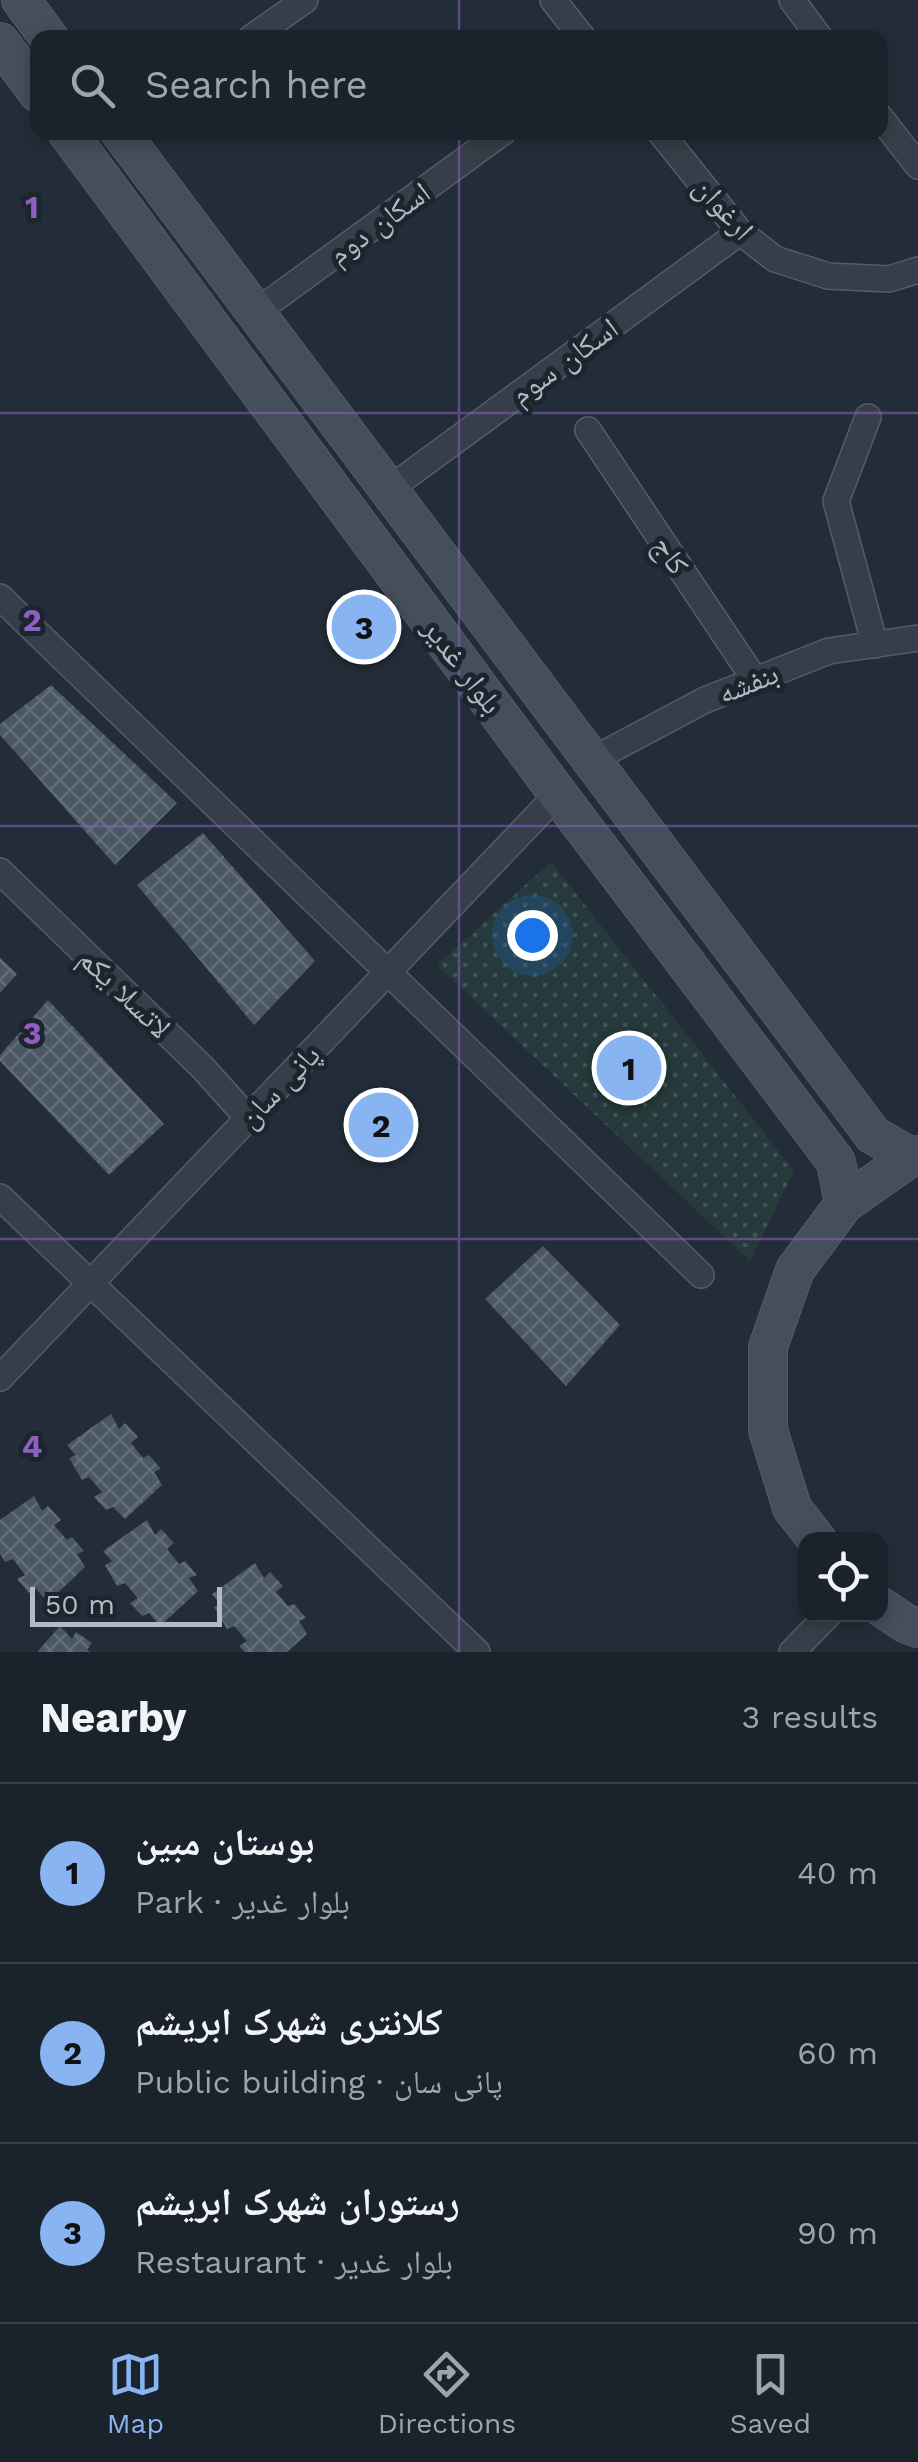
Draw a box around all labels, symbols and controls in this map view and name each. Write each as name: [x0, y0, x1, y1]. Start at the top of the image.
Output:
search box: [30, 30, 888, 140]
icon: search: [65, 58, 120, 113]
text: Search here: [145, 63, 368, 107]
street label: ارغوان: [686, 169, 761, 247]
street label: اسکان دوم: [321, 174, 438, 273]
text: 1: [25, 188, 39, 226]
street label: اسکان سوم: [503, 310, 626, 413]
street label: کاج: [644, 529, 696, 582]
pin: 3: [332, 590, 396, 664]
text: 2: [22, 601, 42, 639]
street label: بلوار غدیر: [415, 611, 510, 721]
street label: بنفشه: [713, 655, 783, 711]
your location: [507, 910, 558, 961]
street label: لاتسلا یکم: [70, 941, 178, 1047]
text: 3: [23, 1014, 41, 1052]
pin: 1: [596, 1030, 662, 1106]
street label: پانی سان: [231, 1037, 328, 1136]
pin: 2: [348, 1088, 414, 1162]
text: 4: [22, 1427, 42, 1465]
map controls: [798, 1532, 888, 1622]
button: locate: [798, 1532, 888, 1622]
scale bar: [30, 1582, 222, 1626]
text: 50 m: [45, 1588, 115, 1621]
text: Nearby: [40, 1693, 187, 1742]
text: 3 results: [741, 1698, 878, 1736]
text: بوستان مبین: [135, 1820, 315, 1864]
text: 1: [66, 1854, 79, 1892]
text: 40 m: [797, 1854, 878, 1892]
text: Park · بلوار غدیر: [135, 1883, 350, 1921]
text: کلانتری شهرک ابریشم: [135, 2000, 443, 2044]
text: 2: [63, 2034, 82, 2072]
text: 60 m: [797, 2034, 878, 2072]
text: Public building · پانی سان: [135, 2063, 503, 2101]
text: رستوران شهرک ابریشم: [135, 2180, 460, 2224]
text: 3: [63, 2214, 82, 2252]
text: 90 m: [797, 2214, 878, 2252]
text: Restaurant · بلوار غدیر: [135, 2243, 453, 2281]
tab: Map: [107, 2347, 164, 2440]
tab: Directions: [378, 2347, 516, 2440]
tab: Saved: [730, 2347, 811, 2440]

